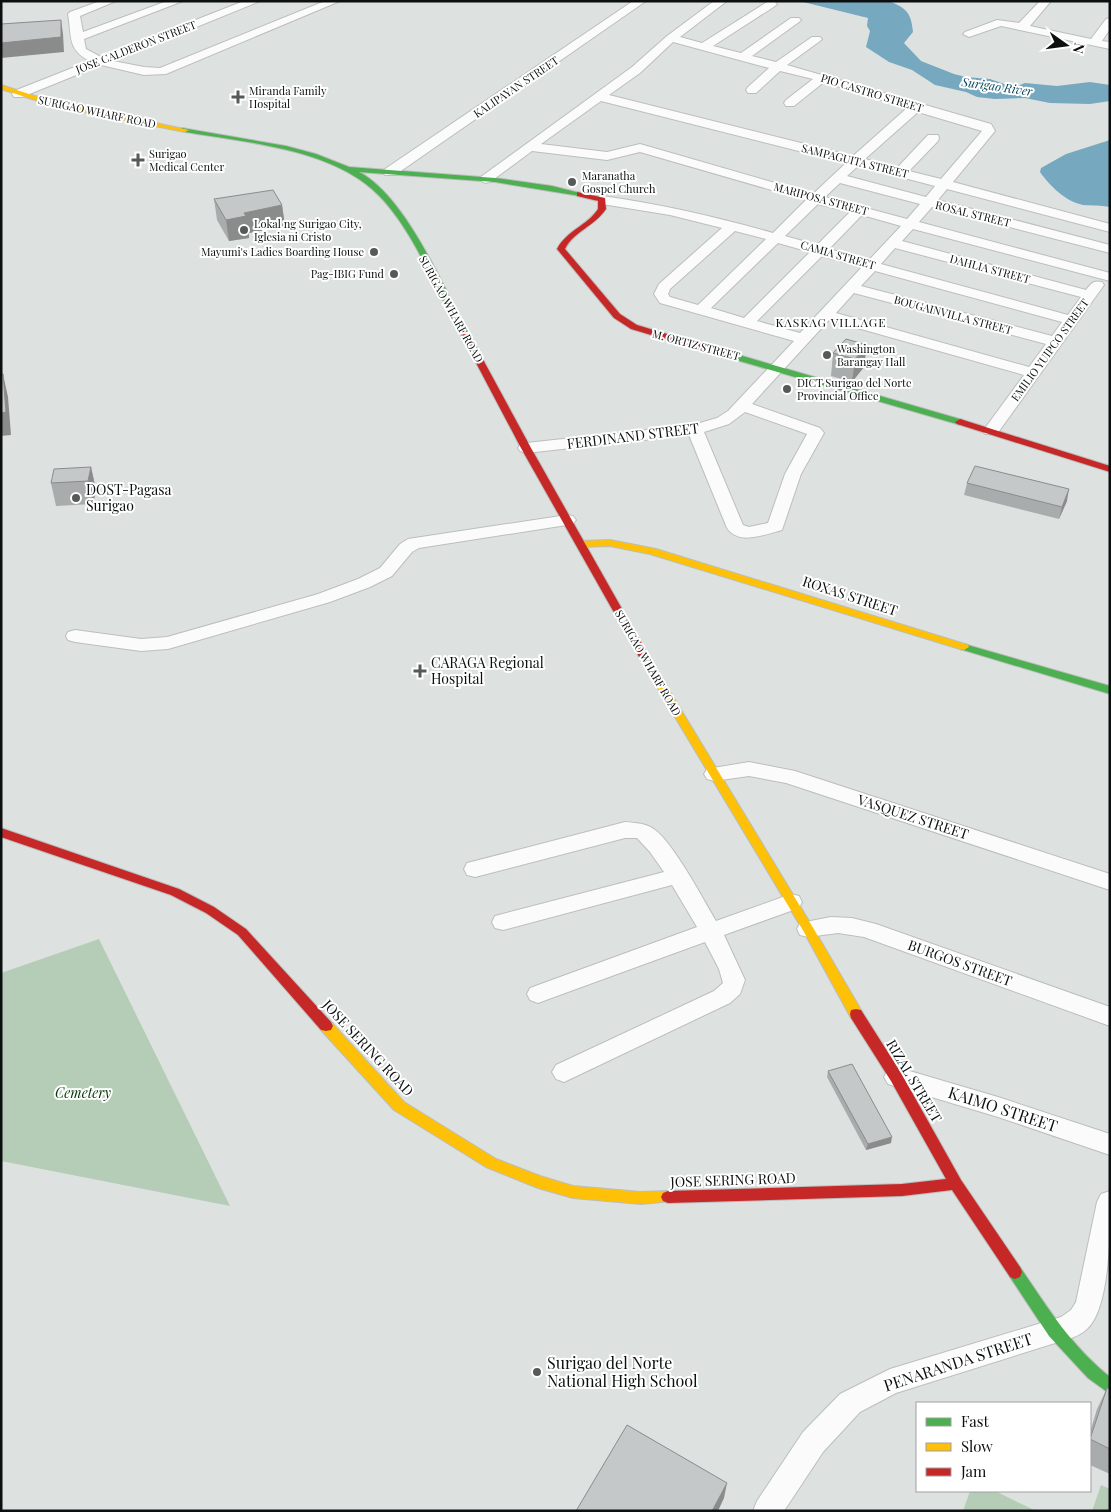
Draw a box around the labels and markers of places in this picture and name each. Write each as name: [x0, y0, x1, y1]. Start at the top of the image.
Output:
place label: Miranda Family Hospital: [249, 83, 327, 111]
marker: Miranda Family Hospital: [231, 90, 245, 104]
place label: Surigao Medical Center: [149, 146, 224, 174]
marker: Surigao Medical Center: [131, 153, 145, 167]
place label: Maranatha Gospel Church: [582, 168, 656, 196]
marker: Maranatha Gospel Church: [566, 176, 578, 188]
place label: Lokal ng Surigao City, Iglesia ni Cristo: [254, 216, 362, 244]
marker: Lokal ng Surigao City, Iglesia ni Cristo: [238, 224, 250, 236]
place label: Mayumi's Ladies Boarding House: [201, 244, 364, 259]
marker: Mayumi's Ladies Boarding House: [368, 246, 380, 258]
place label: Pag-IBIG Fund: [311, 266, 385, 281]
marker: Pag-IBIG Fund: [388, 268, 400, 280]
place label: Washington Barangay Hall: [836, 341, 905, 369]
marker: Washington Barangay Hall: [821, 349, 833, 361]
place label: DICT Surigao del Norte Provincial Office: [797, 375, 912, 403]
marker: DICT Surigao del Norte Provincial Office: [781, 383, 793, 395]
place label: DOST-Pagasa Surigao: [86, 480, 171, 515]
marker: DOST-Pagasa Surigao: [70, 492, 82, 504]
place label: CARAGA Regional Hospital: [431, 653, 544, 688]
marker: CARAGA Regional Hospital: [413, 664, 427, 678]
place label: Surigao del Norte National High School: [547, 1352, 698, 1391]
marker: Surigao del Norte National High School: [531, 1366, 543, 1378]

